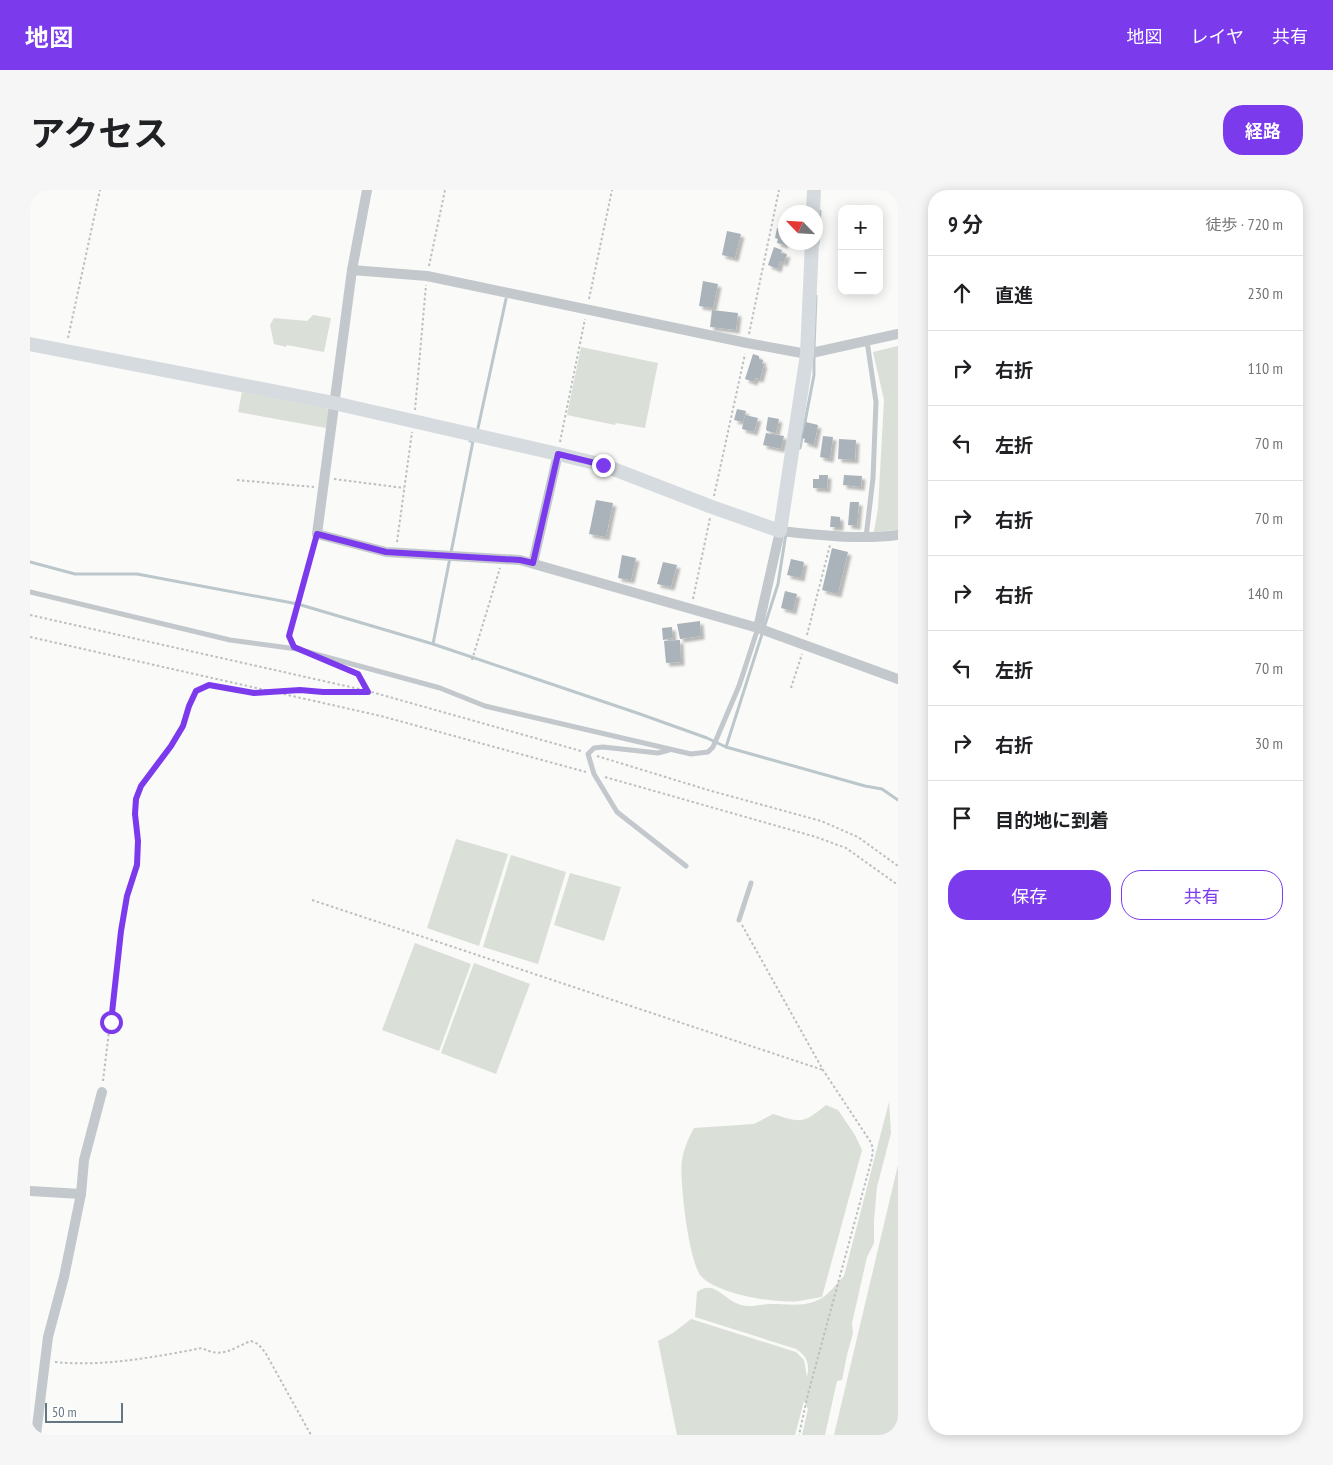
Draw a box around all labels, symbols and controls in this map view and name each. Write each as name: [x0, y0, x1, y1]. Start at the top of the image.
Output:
text: 地図: [25, 22, 73, 53]
text: 地図: [1127, 25, 1163, 48]
text: レイヤ: [1191, 25, 1244, 48]
text: 共有: [1272, 25, 1308, 48]
button: 経路: [1223, 105, 1303, 155]
text: アクセス: [30, 110, 168, 156]
north arrow: [778, 205, 823, 250]
map controls: [838, 205, 883, 295]
button: +: [838, 205, 883, 250]
text: 9 分: [948, 211, 983, 238]
text: 徒歩 · 720 m: [1205, 214, 1283, 234]
button: −: [838, 250, 883, 295]
icon: ahead: [948, 279, 976, 307]
text: 直進: [995, 283, 1033, 307]
text: 230 m: [1248, 283, 1283, 303]
icon: right: [948, 354, 976, 382]
text: 右折: [995, 358, 1033, 382]
text: 110 m: [1248, 358, 1283, 378]
icon: left: [948, 429, 976, 457]
text: 左折: [995, 433, 1033, 457]
text: 70 m: [1255, 433, 1283, 453]
route end: [592, 454, 615, 477]
icon: right: [948, 504, 976, 532]
text: 右折: [995, 508, 1033, 532]
text: 70 m: [1255, 508, 1283, 528]
icon: right: [948, 579, 976, 607]
text: 右折: [995, 583, 1033, 607]
text: 140 m: [1248, 583, 1283, 603]
icon: left: [948, 654, 976, 682]
text: 左折: [995, 658, 1033, 682]
text: 70 m: [1255, 658, 1283, 678]
icon: right: [948, 729, 976, 757]
text: 右折: [995, 733, 1033, 757]
text: 30 m: [1255, 733, 1283, 753]
icon: arrive: [948, 804, 976, 832]
text: 目的地に到着: [995, 808, 1109, 832]
button: 保存: [948, 870, 1111, 920]
button: 共有: [1121, 870, 1283, 920]
route start: [100, 1011, 123, 1034]
scale bar: [45, 1400, 122, 1423]
text: 50 m: [52, 1403, 77, 1421]

